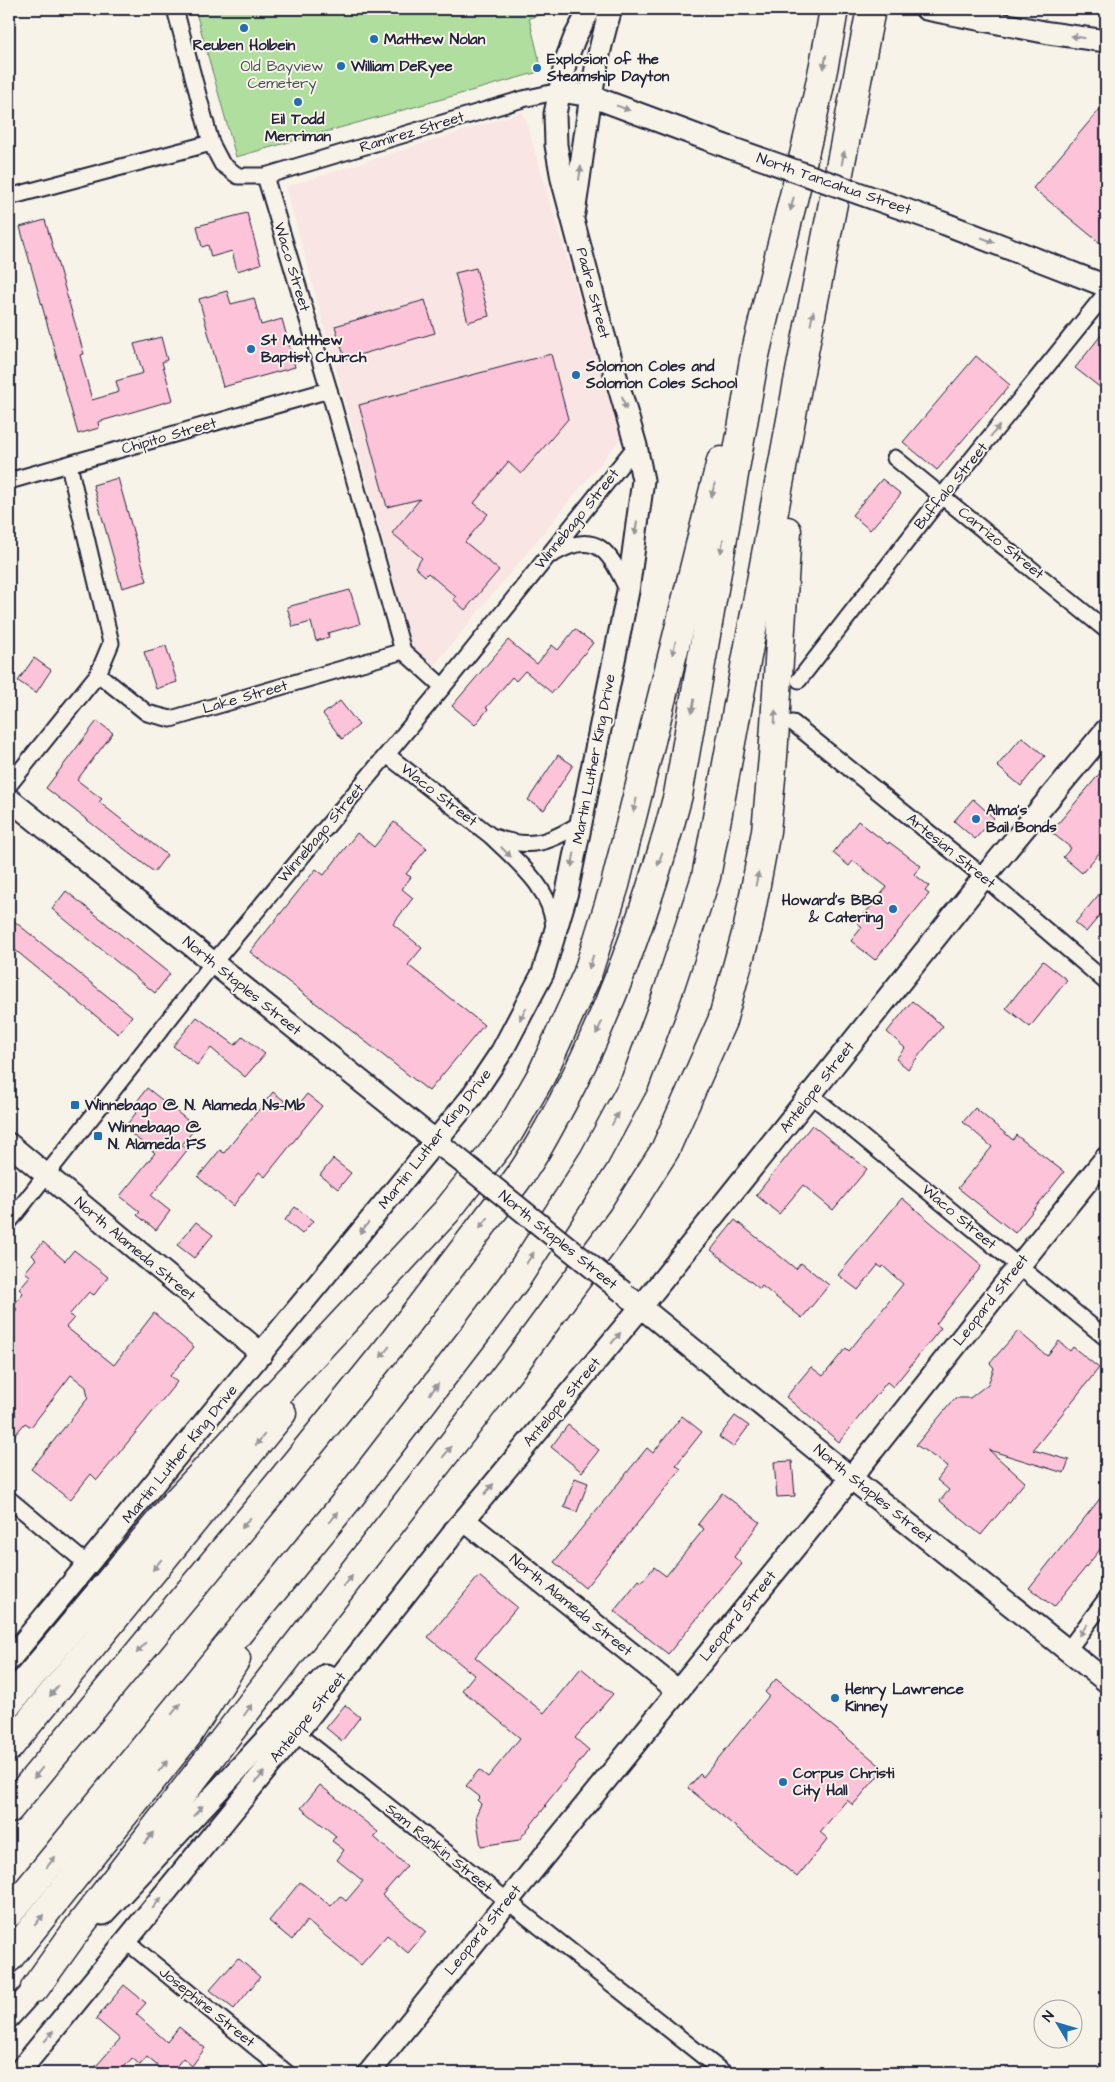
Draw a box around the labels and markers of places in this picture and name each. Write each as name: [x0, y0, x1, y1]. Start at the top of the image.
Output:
marker: Reuben Holbein: [238, 22, 250, 34]
place label: Matthew Nolan: [384, 29, 486, 50]
marker: Matthew Nolan: [368, 33, 380, 45]
place label: Reuben Holbein: [193, 35, 296, 56]
place label: Explosion of the Steamship Dayton: [546, 49, 670, 88]
place label: William DeRyee: [350, 56, 453, 78]
marker: William DeRyee: [335, 60, 347, 72]
marker: Explosion of the Steamship Dayton: [531, 62, 543, 74]
marker: Eil Todd Merriman: [292, 96, 304, 108]
place label: Eil Todd Merriman: [265, 109, 332, 147]
place label: St Matthew Baptist Church: [260, 330, 367, 368]
marker: St Matthew Baptist Church: [245, 343, 257, 355]
place label: Solomon Coles and Solomon Coles School: [585, 356, 738, 394]
marker: Solomon Coles and Solomon Coles School: [570, 369, 582, 381]
place label: Alma's Bail Bonds: [986, 800, 1057, 838]
marker: Alma's Bail Bonds: [970, 813, 982, 825]
place label: Howard's BBQ & Catering: [782, 890, 883, 930]
marker: Howard's BBQ & Catering: [887, 903, 899, 915]
place label: Winnebago @ N. Alameda Ns-Mb: [84, 1095, 306, 1118]
marker: Winnebago @ N. Alameda Ns-Mb: [69, 1099, 81, 1111]
place label: Winnebago @ N. Alameda FS: [107, 1117, 207, 1155]
marker: Winnebago @ N. Alameda FS: [92, 1130, 104, 1142]
place label: Henry Lawrence Kinney: [845, 1679, 964, 1718]
marker: Henry Lawrence Kinney: [829, 1692, 841, 1704]
place label: Corpus Christi City Hall: [793, 1763, 895, 1802]
marker: Corpus Christi City Hall: [777, 1776, 789, 1788]

